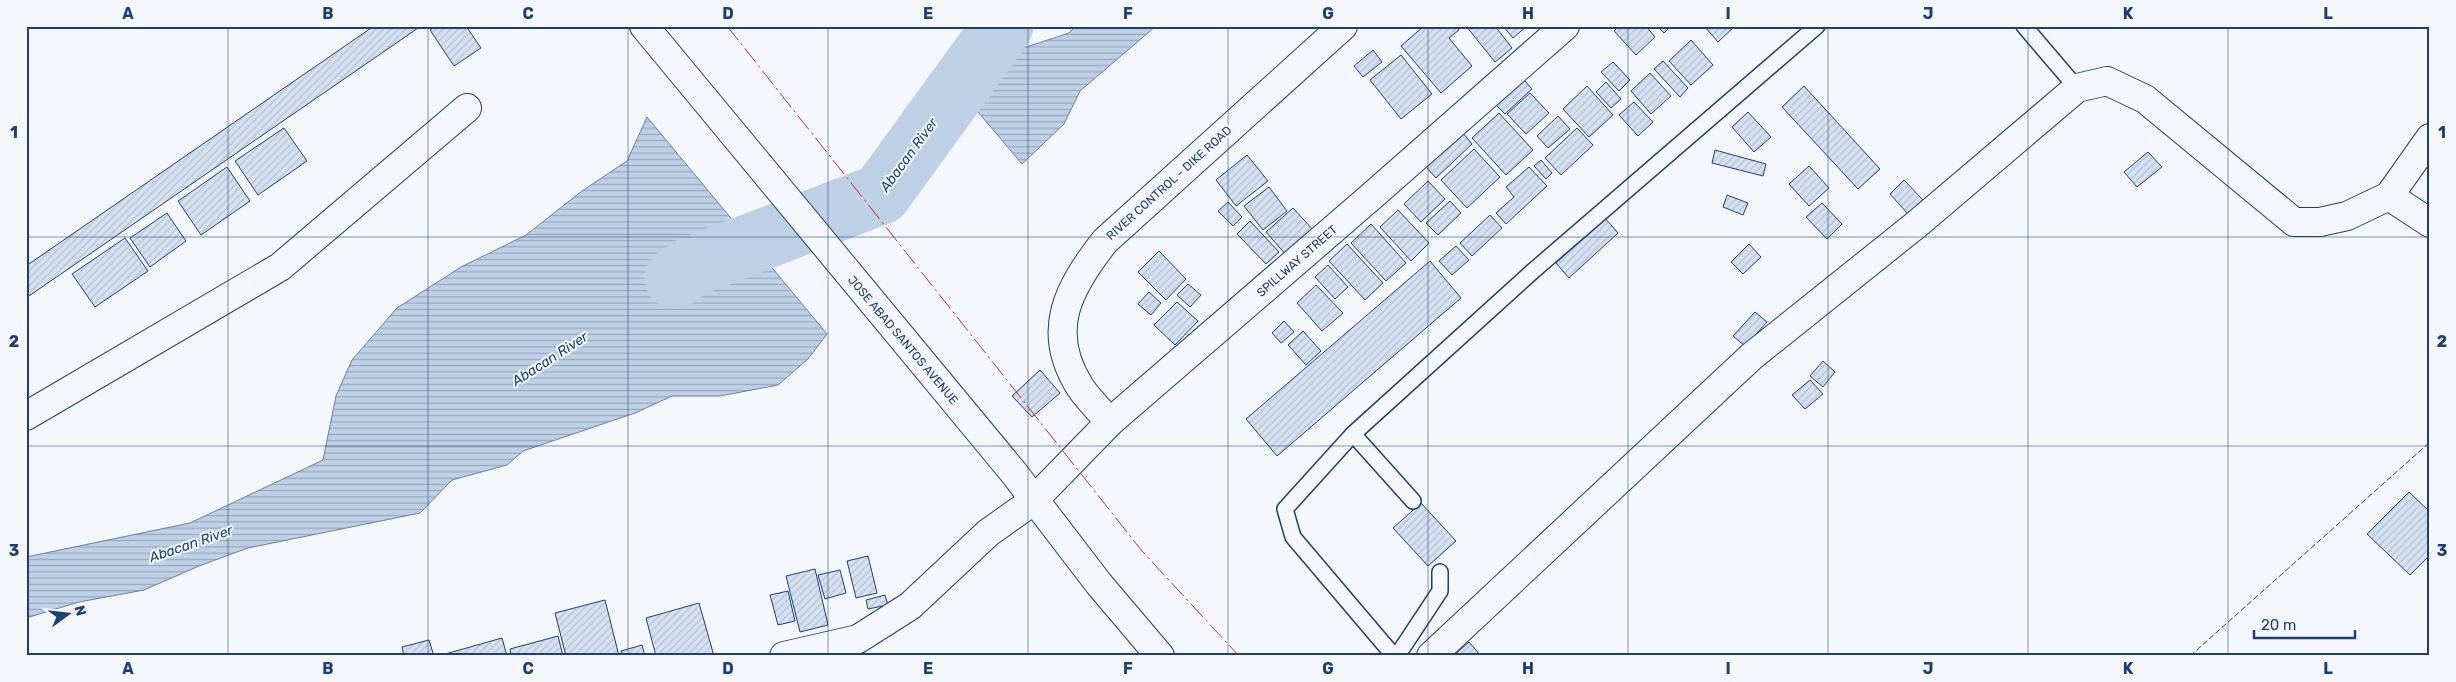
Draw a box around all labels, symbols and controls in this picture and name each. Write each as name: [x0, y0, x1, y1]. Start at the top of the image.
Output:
text: A: [122, 4, 134, 23]
text: B: [322, 4, 334, 23]
text: C: [522, 4, 534, 23]
text: D: [722, 4, 734, 23]
text: E: [923, 4, 933, 23]
text: F: [1123, 4, 1133, 23]
text: G: [1322, 4, 1334, 23]
text: H: [1522, 4, 1534, 23]
text: I: [1725, 4, 1731, 23]
text: J: [1923, 4, 1933, 23]
text: K: [2123, 4, 2134, 23]
text: L: [2323, 4, 2333, 23]
water label: Abacan River: [876, 114, 942, 196]
text: 1: [10, 123, 18, 142]
street label: RIVER CONTROL - DIKE ROAD: [1103, 123, 1235, 243]
text: 1: [2438, 123, 2446, 142]
street label: SPILLWAY STREET: [1254, 222, 1340, 300]
street label: JOSE ABAD SANTOS AVENUE: [845, 273, 961, 407]
water label: Abacan River: [508, 328, 592, 390]
text: 2: [9, 332, 19, 351]
text: 2: [2437, 332, 2447, 351]
water label: Abacan River: [146, 522, 236, 567]
text: 3: [9, 541, 19, 560]
text: 3: [2437, 541, 2447, 560]
north arrow: [42, 590, 92, 640]
text: N: [71, 604, 90, 618]
scale bar: [2254, 607, 2355, 639]
text: 20 m: [2261, 616, 2296, 634]
text: A: [122, 659, 134, 678]
text: B: [322, 659, 334, 678]
text: C: [522, 659, 534, 678]
text: D: [722, 659, 734, 678]
text: E: [923, 659, 933, 678]
text: F: [1123, 659, 1133, 678]
text: G: [1322, 659, 1334, 678]
text: H: [1522, 659, 1534, 678]
text: I: [1725, 659, 1731, 678]
text: J: [1923, 659, 1933, 678]
text: K: [2123, 659, 2134, 678]
text: L: [2323, 659, 2333, 678]

